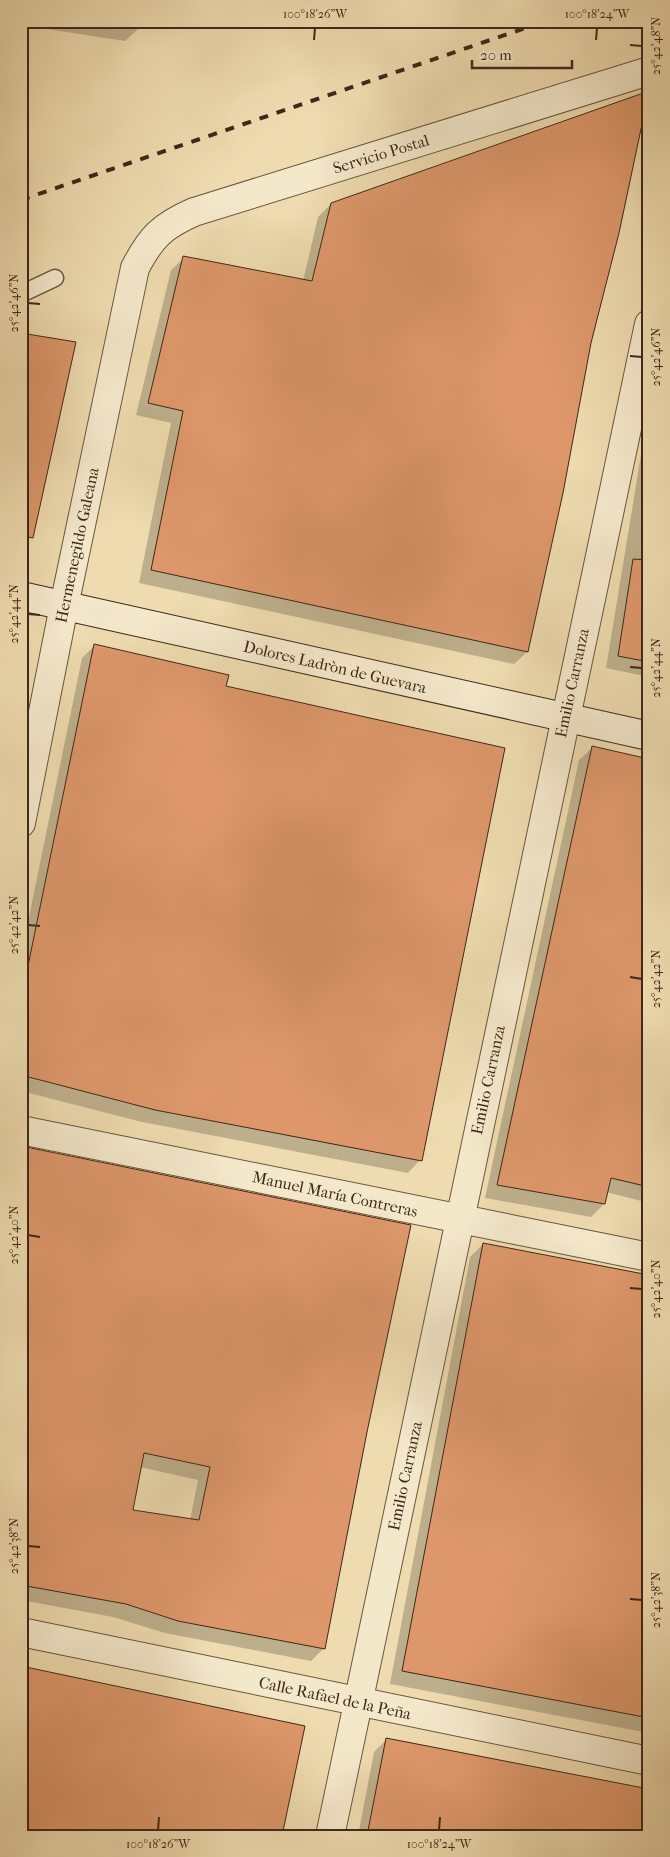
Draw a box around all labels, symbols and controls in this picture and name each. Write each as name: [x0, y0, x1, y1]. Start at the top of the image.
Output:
text: 100°18'26"W: [283, 7, 348, 21]
text: 100°18'24"W: [565, 7, 630, 21]
text: 25°42'48"N: [649, 17, 663, 75]
scale bar: [472, 38, 572, 70]
text: 20 m: [480, 46, 512, 64]
street label: Servicio Postal: [331, 130, 432, 178]
text: 25°42'46"N: [7, 274, 21, 332]
text: 25°42'46"N: [649, 328, 663, 386]
street label: Hermenegildo Galeana: [51, 465, 103, 624]
text: 25°42'44"N: [7, 584, 21, 644]
street label: Emilio Carranza: [551, 626, 593, 739]
street label: Dolores Ladròn de Guevara: [242, 637, 429, 697]
text: 25°42'44"N: [649, 638, 663, 698]
text: 25°42'42"N: [7, 896, 21, 954]
text: 25°42'42"N: [649, 950, 663, 1008]
street label: Emilio Carranza: [467, 1023, 509, 1136]
street label: Manuel María Contreras: [251, 1167, 420, 1221]
text: 25°42'40"N: [7, 1205, 21, 1265]
text: 25°42'40"N: [649, 1259, 663, 1319]
street label: Emilio Carranza: [384, 1419, 426, 1532]
text: 25°42'38"N: [7, 1518, 21, 1574]
text: 25°42'38"N: [649, 1572, 663, 1628]
street label: Calle Rafael de la Peña: [257, 1673, 413, 1724]
text: 100°18'26"W: [126, 1837, 191, 1851]
text: 100°18'24"W: [407, 1837, 472, 1851]

